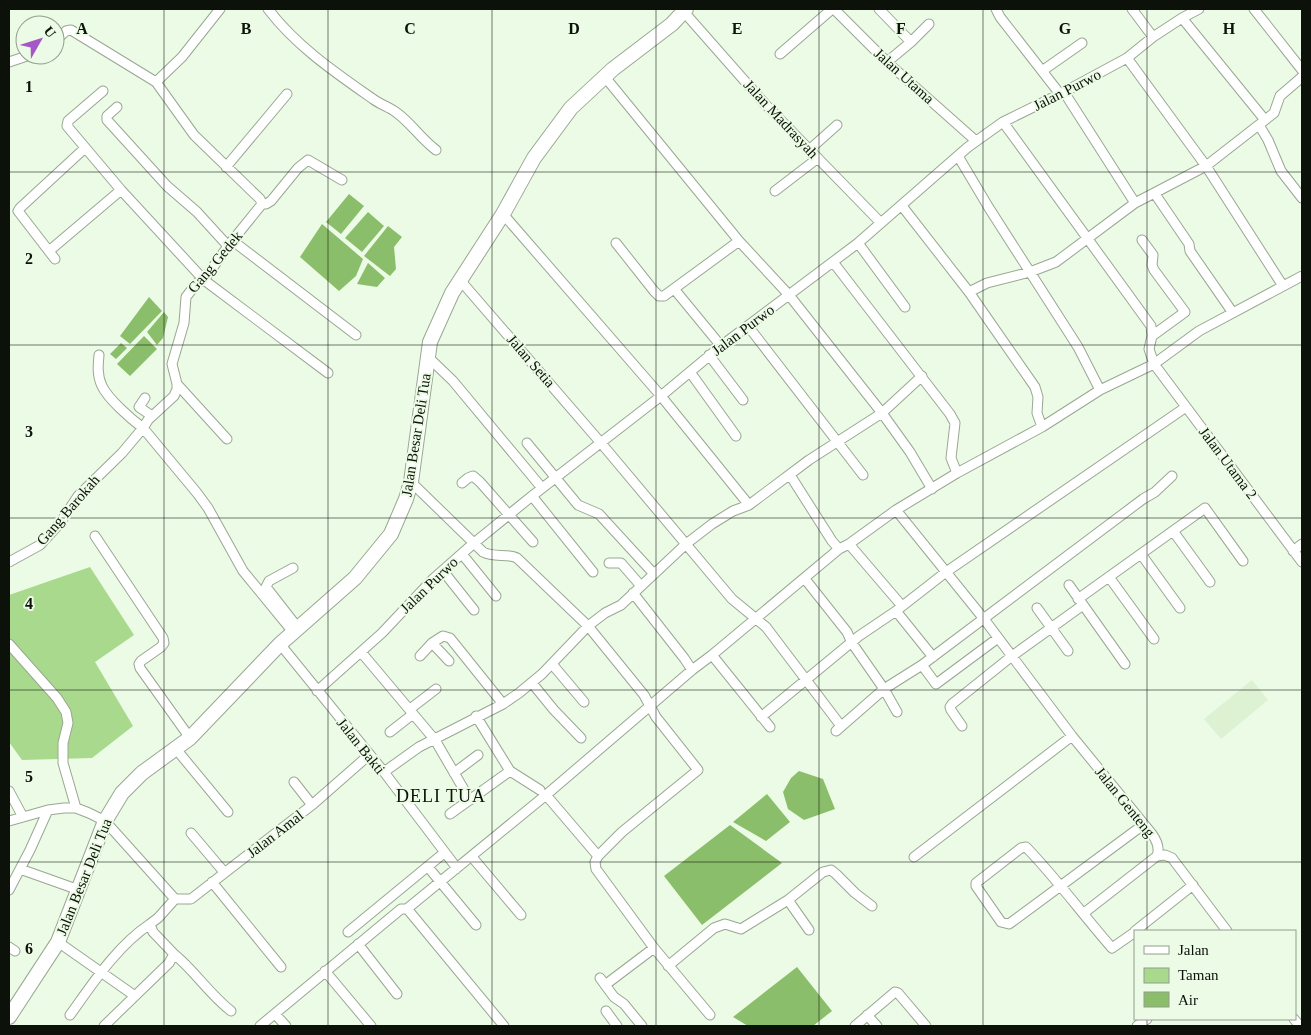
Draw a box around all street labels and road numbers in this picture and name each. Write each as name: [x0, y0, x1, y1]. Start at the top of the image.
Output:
street label: Jalan Utama: [871, 45, 937, 107]
street label: Jalan Purwo: [1031, 66, 1103, 114]
street label: Jalan Madrasyah: [741, 77, 822, 162]
street label: Gang Gedek: [185, 228, 246, 296]
street label: Jalan Purwo: [709, 301, 777, 359]
street label: Jalan Setia: [504, 331, 558, 391]
street label: Jalan Besar Deli Tua: [398, 372, 434, 498]
street label: Jalan Utama 2: [1196, 424, 1260, 502]
street label: Gang Barokah: [33, 472, 103, 548]
street label: Jalan Purwo: [397, 554, 461, 616]
street label: Jalan Bakti: [334, 715, 388, 777]
street label: Jalan Genteng: [1092, 764, 1158, 841]
street label: Jalan Amal: [244, 807, 306, 861]
street label: Jalan Besar Deli Tua: [53, 816, 115, 938]

